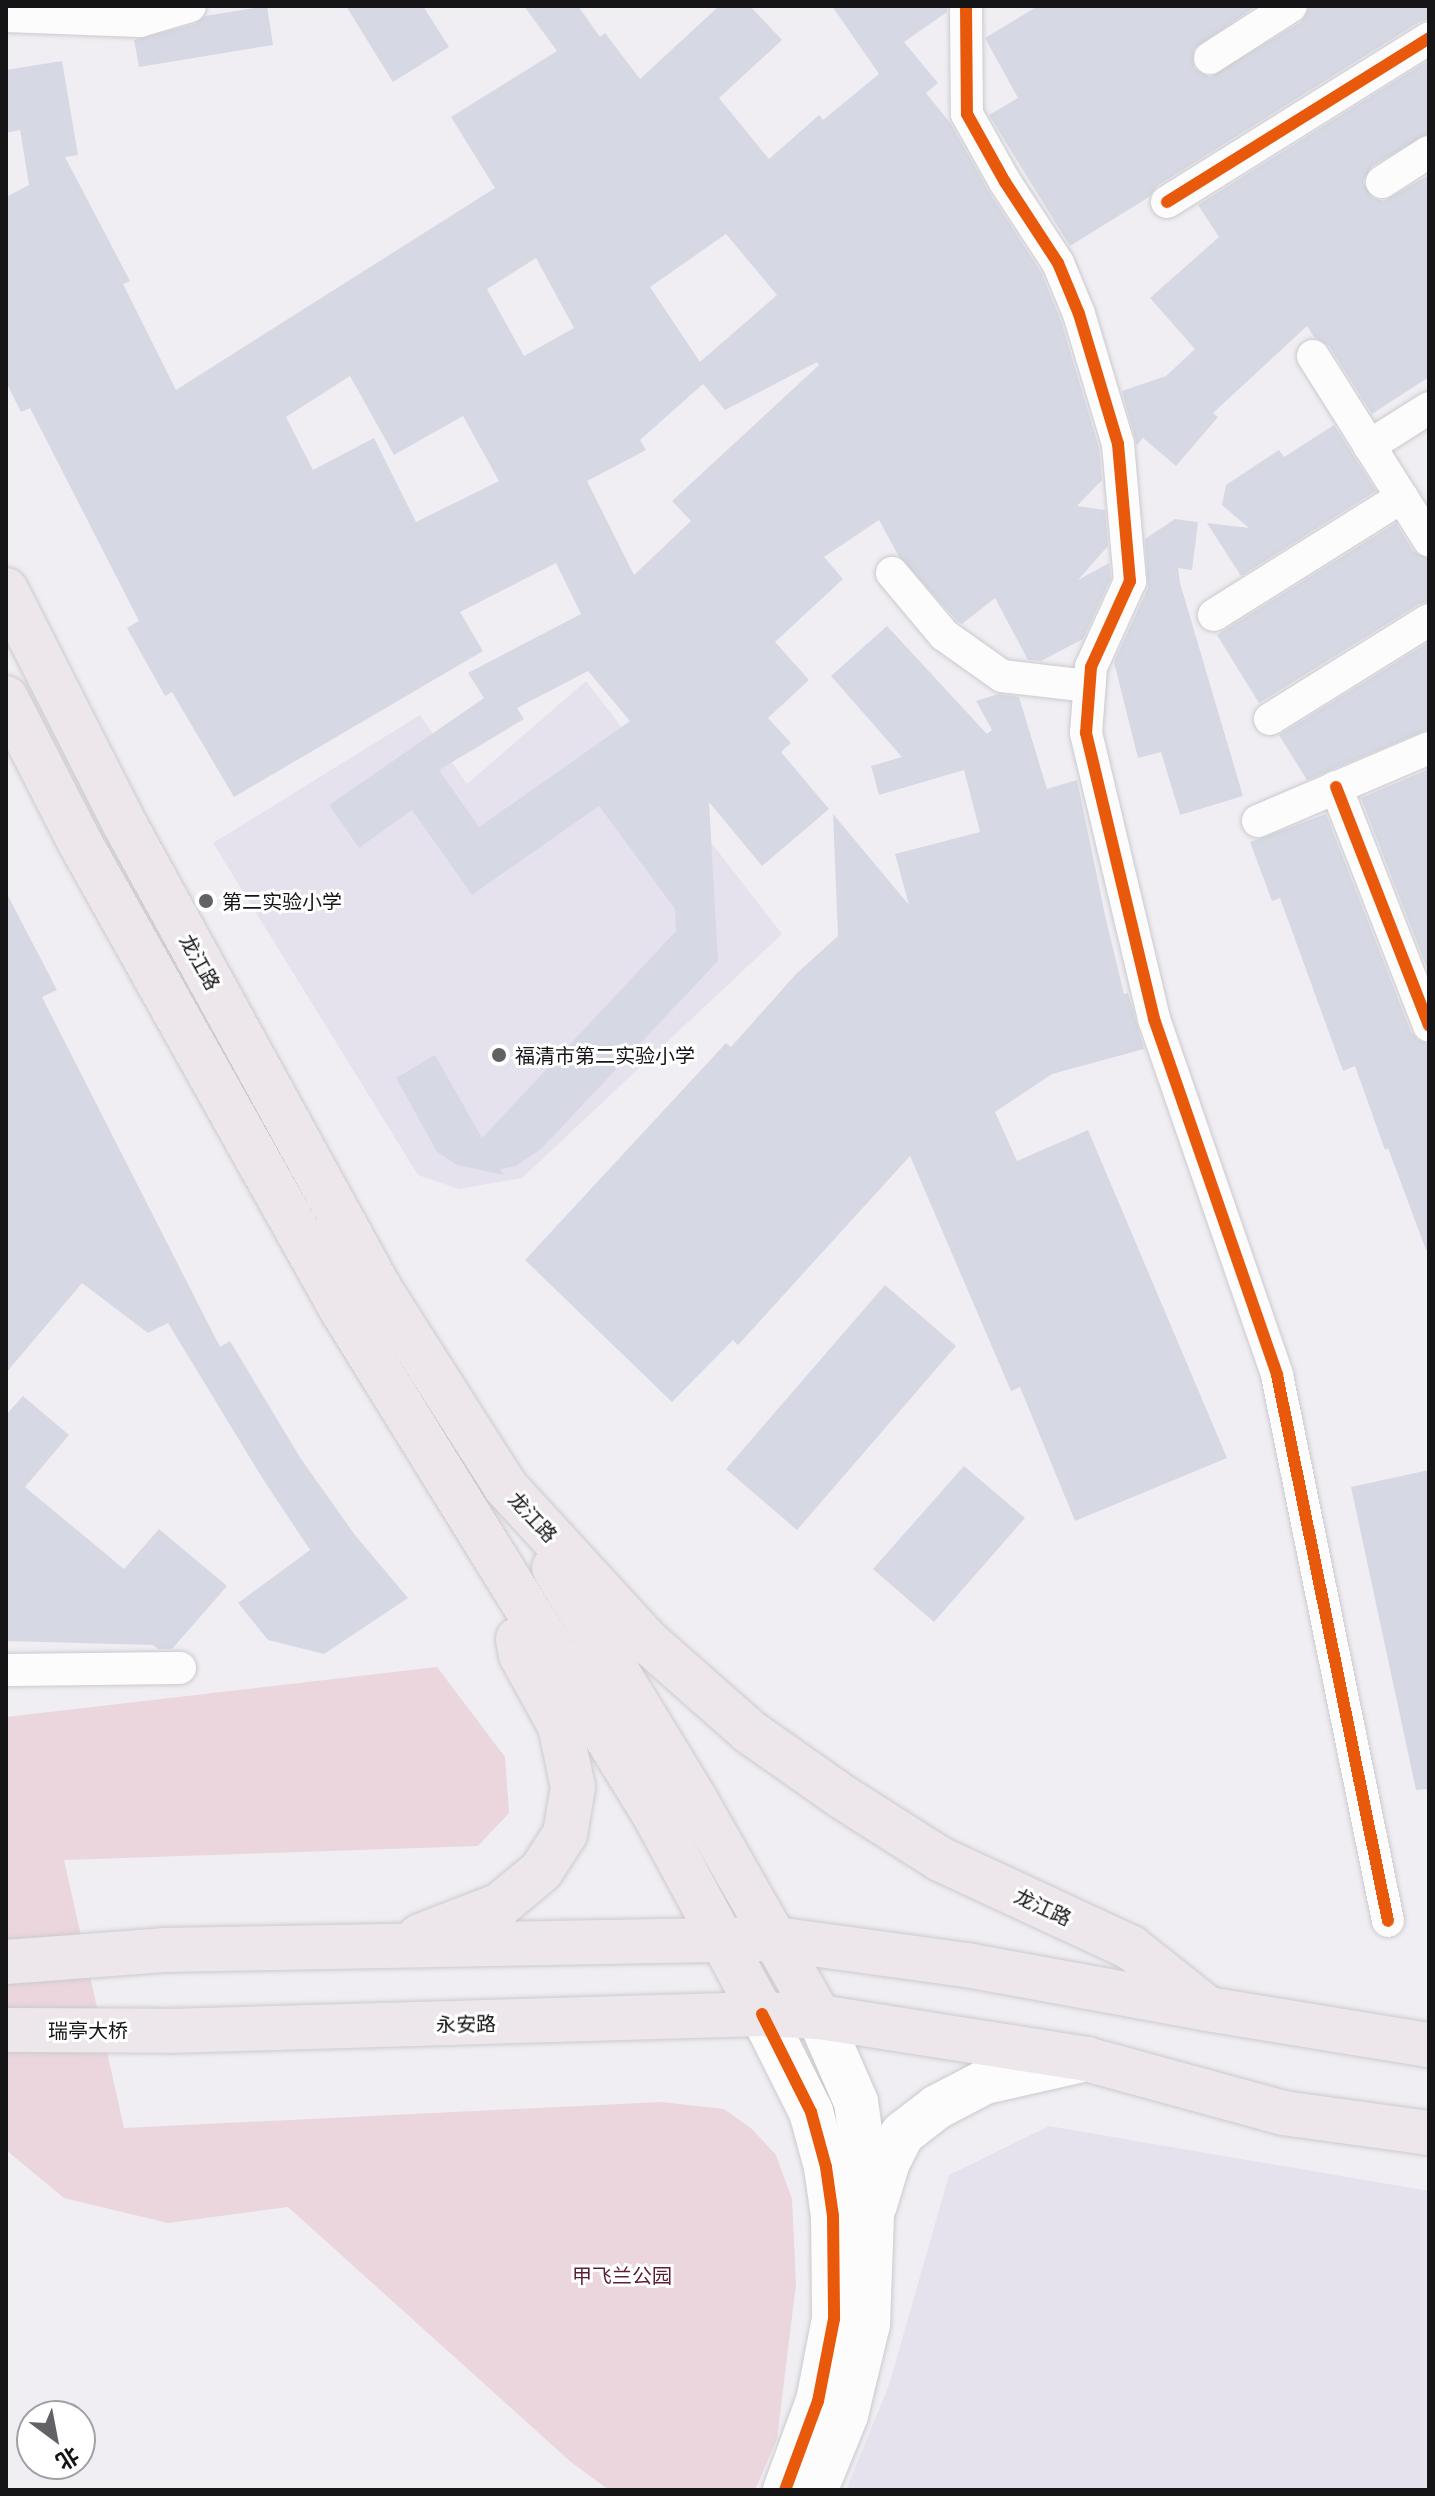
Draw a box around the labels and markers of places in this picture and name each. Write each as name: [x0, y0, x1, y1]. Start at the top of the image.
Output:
place label: 第二实验小学: [222, 889, 342, 913]
marker: 第二实验小学: [197, 892, 215, 910]
place label: 福清市第二实验小学: [515, 1043, 695, 1067]
marker: 福清市第二实验小学: [490, 1046, 508, 1064]

